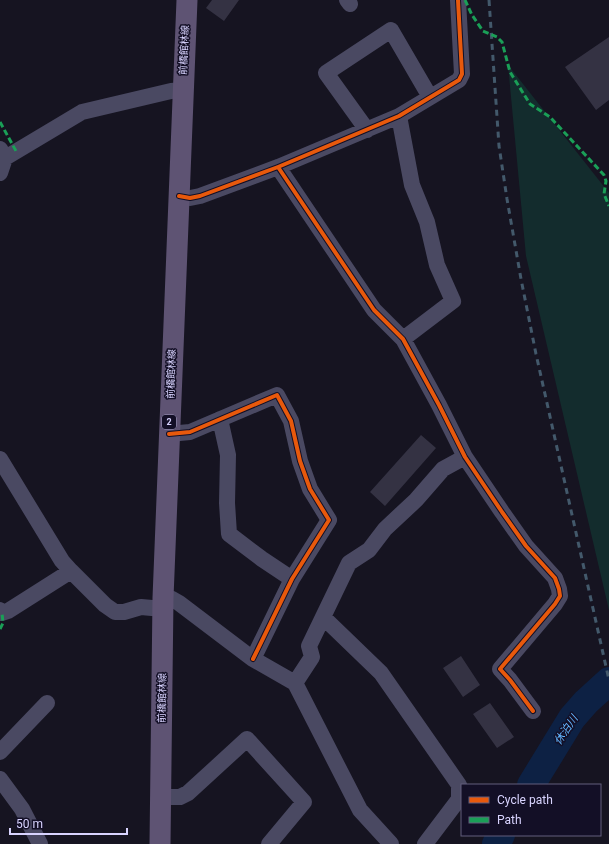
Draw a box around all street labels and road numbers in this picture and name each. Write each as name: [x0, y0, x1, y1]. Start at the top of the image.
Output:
street label: 前橋館林線: [177, 25, 191, 75]
street label: 前橋館林線: [165, 349, 177, 399]
road number: 2: [162, 415, 176, 429]
street label: 前橋館林線: [156, 673, 168, 723]

